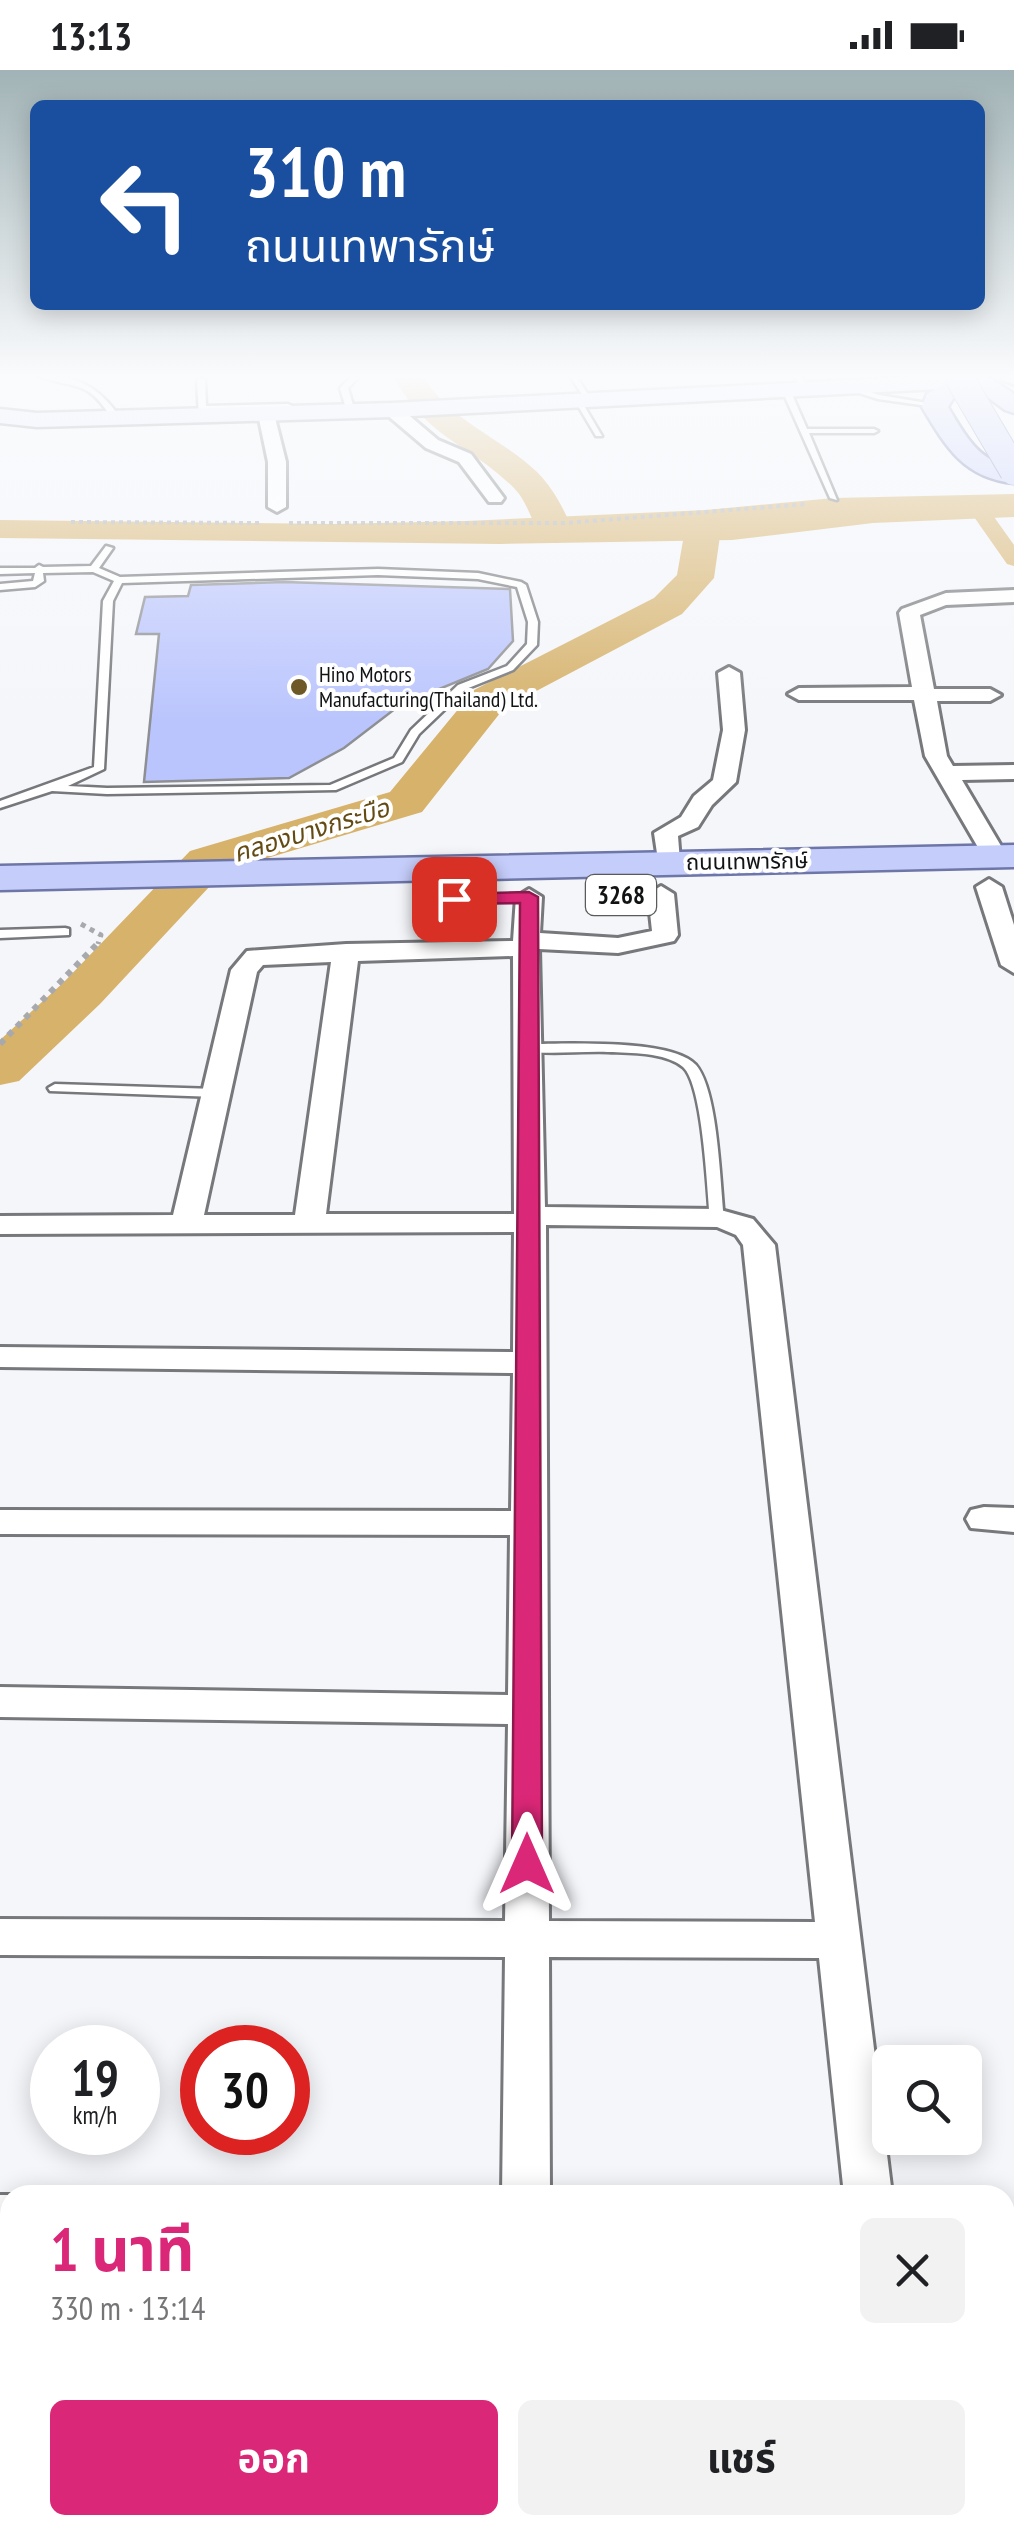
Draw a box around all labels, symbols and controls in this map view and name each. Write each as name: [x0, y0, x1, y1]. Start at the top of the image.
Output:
text: 13:13: [50, 11, 132, 60]
text: 310 m: [245, 126, 406, 216]
icon: left: [80, 140, 210, 270]
text: ถนนเทพารักษ์: [245, 216, 495, 274]
place label: Hino Motors Manufacturing(Thailand) Ltd.: [319, 660, 538, 713]
marker: Hino Motors Manufacturing(Thailand) Ltd.: [288, 676, 310, 698]
water label: คลองบางกระบือ: [229, 791, 394, 869]
street label: ถนนเทพารักษ์: [686, 846, 808, 876]
pin: [412, 857, 497, 942]
icon: arrive: [427, 872, 482, 927]
road number: 3268: [586, 875, 656, 915]
position arrow: [475, 1812, 579, 1916]
speed limit sign: 30: [180, 2025, 310, 2155]
text: 19: [71, 2045, 119, 2110]
map controls: [872, 2045, 982, 2155]
button: search: [872, 2045, 982, 2155]
text: km/h: [73, 2099, 117, 2131]
text: 1 นาที: [50, 2210, 194, 2288]
button: close: [860, 2218, 965, 2323]
text: 330 m · 13:14: [50, 2287, 205, 2329]
button: ออก: [50, 2400, 498, 2515]
button: แชร์: [518, 2400, 965, 2515]

